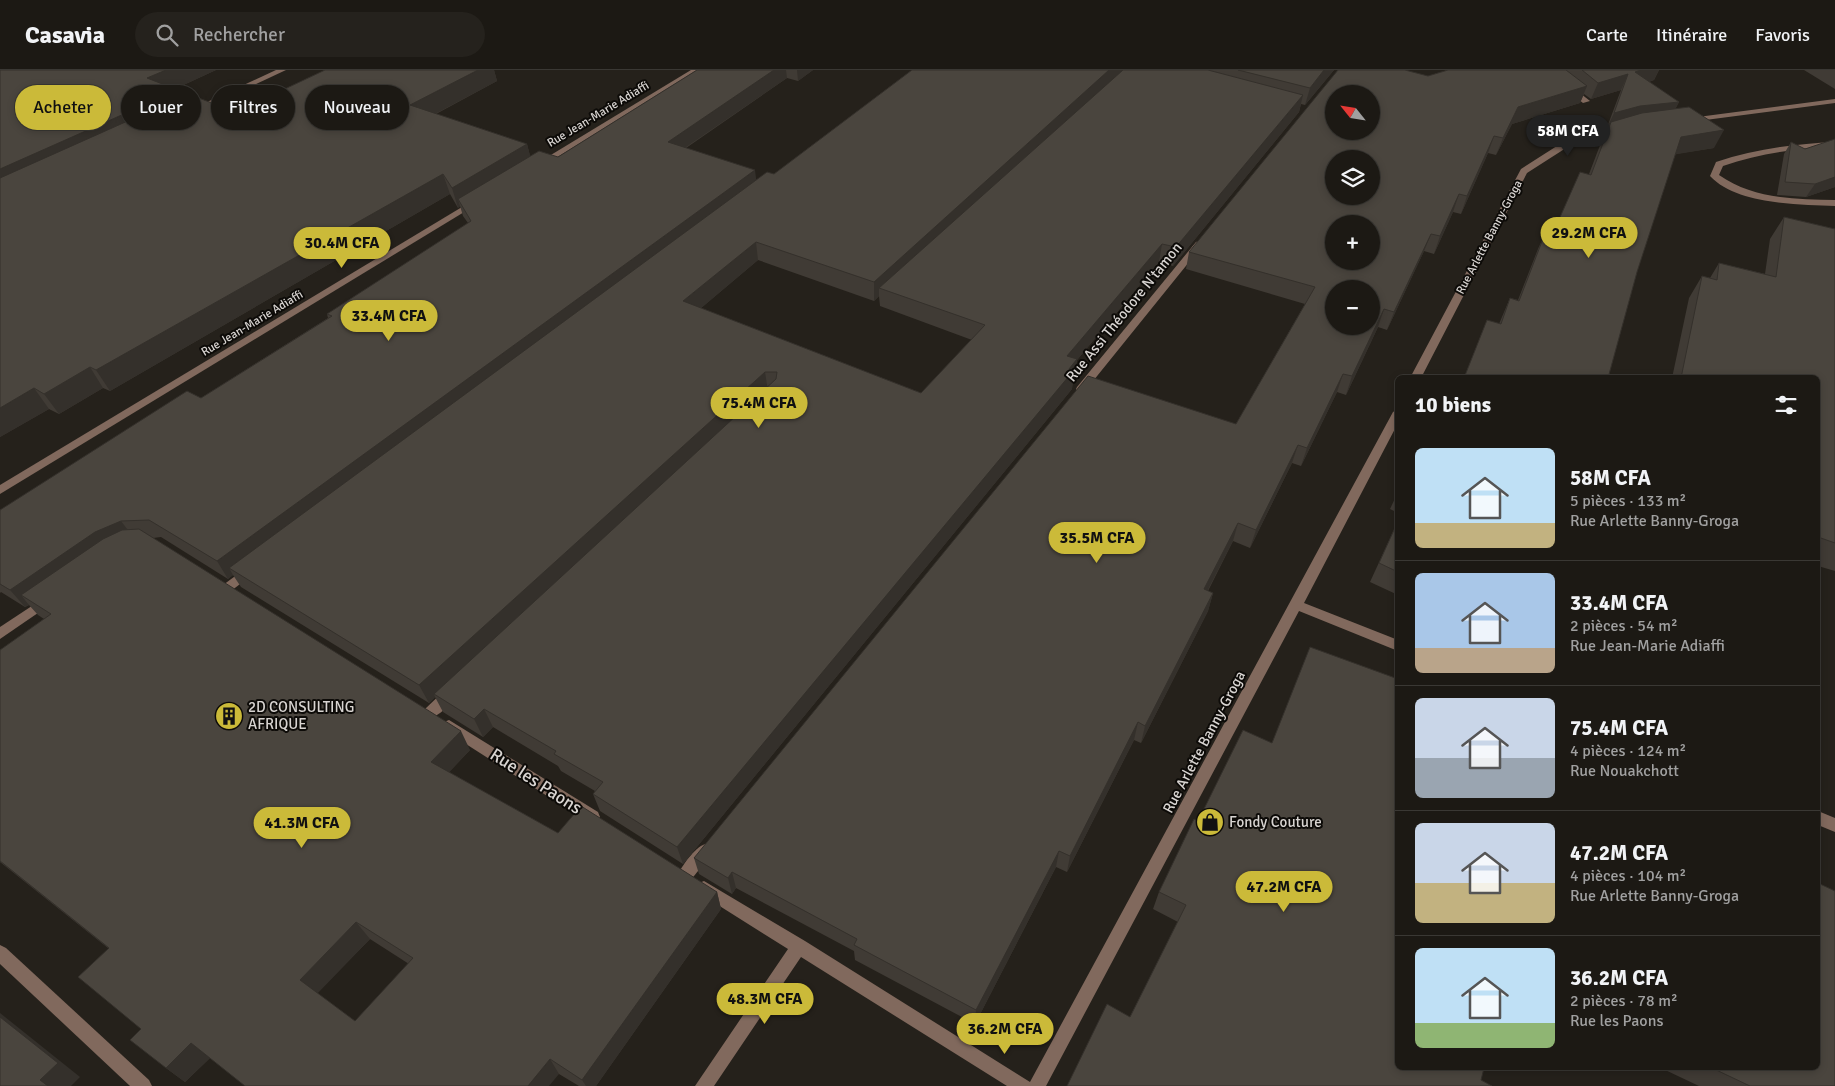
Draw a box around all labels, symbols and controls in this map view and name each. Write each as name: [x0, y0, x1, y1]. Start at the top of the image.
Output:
search box: [135, 12, 485, 57]
text: Casavia: [25, 20, 105, 50]
icon: search: [153, 21, 181, 49]
text: Rechercher: [193, 23, 285, 47]
text: Carte: [1586, 24, 1628, 46]
text: Itinéraire: [1656, 24, 1727, 46]
text: Favoris: [1755, 24, 1810, 46]
street label: Rue Jean-Marie Adiaffi: [545, 78, 652, 151]
chip: Acheter: [15, 85, 111, 130]
chip: Louer: [121, 85, 201, 130]
chip: Filtres: [211, 85, 295, 130]
chip: Nouveau: [305, 85, 409, 130]
north arrow: [1325, 85, 1380, 140]
map controls: [1325, 85, 1380, 335]
pin: 58M CFA: [1522, 114, 1614, 157]
text: 58M CFA: [1537, 121, 1599, 141]
button: layers: [1325, 150, 1380, 205]
street label: Rue Arlette Banny-Groga: [1453, 178, 1526, 297]
button: +: [1325, 215, 1380, 270]
pin: 29.2M CFA: [1532, 216, 1646, 259]
text: 29.2M CFA: [1552, 223, 1626, 243]
pin: 30.4M CFA: [285, 226, 399, 269]
text: 30.4M CFA: [305, 233, 379, 253]
street label: Rue Assi Théodore N'tamon: [1062, 239, 1186, 385]
button: −: [1325, 280, 1380, 335]
street label: Rue Jean-Marie Adiaffi: [199, 287, 306, 360]
pin: 33.4M CFA: [332, 300, 446, 342]
text: 33.4M CFA: [352, 306, 426, 326]
pin: 75.4M CFA: [702, 386, 816, 429]
icon: filters: [1772, 391, 1800, 419]
text: 10 biens: [1415, 392, 1491, 418]
text: 75.4M CFA: [722, 393, 796, 413]
text: 58M CFA: [1570, 465, 1651, 491]
icon: home: [1455, 468, 1515, 528]
text: 5 pièces · 133 m²: [1570, 491, 1686, 511]
text: Rue Arlette Banny-Groga: [1570, 511, 1739, 531]
pin: 35.5M CFA: [1040, 522, 1154, 564]
text: 35.5M CFA: [1060, 528, 1134, 548]
text: 33.4M CFA: [1570, 590, 1668, 616]
icon: home: [1455, 593, 1515, 653]
text: 2 pièces · 54 m²: [1570, 616, 1678, 636]
text: Rue Jean-Marie Adiaffi: [1570, 636, 1725, 656]
street label: Rue Arlette Banny-Groga: [1159, 668, 1249, 816]
place label: 2D CONSULTING AFRIQUE: [248, 698, 354, 733]
building icon: 2D CONSULTING AFRIQUE: [214, 701, 244, 731]
text: 75.4M CFA: [1570, 715, 1668, 741]
icon: home: [1455, 718, 1515, 778]
text: 4 pièces · 124 m²: [1570, 741, 1686, 761]
street label: Rue les Paons: [486, 743, 586, 819]
text: Rue Nouakchott: [1570, 761, 1679, 781]
pin: 41.3M CFA: [245, 806, 359, 849]
shop icon: Fondy Couture: [1195, 807, 1225, 837]
text: 41.3M CFA: [265, 813, 339, 833]
place label: Fondy Couture: [1229, 813, 1322, 831]
text: 47.2M CFA: [1570, 840, 1668, 866]
icon: home: [1455, 843, 1515, 903]
text: 4 pièces · 104 m²: [1570, 866, 1686, 886]
pin: 47.2M CFA: [1227, 870, 1341, 913]
text: 47.2M CFA: [1247, 877, 1321, 897]
text: Rue Arlette Banny-Groga: [1570, 886, 1739, 906]
text: 36.2M CFA: [1570, 965, 1668, 991]
icon: home: [1455, 968, 1515, 1028]
pin: 48.3M CFA: [708, 982, 822, 1025]
text: 48.3M CFA: [728, 989, 802, 1009]
text: 2 pièces · 78 m²: [1570, 991, 1678, 1011]
text: Rue les Paons: [1570, 1011, 1663, 1031]
pin: 36.2M CFA: [948, 1012, 1062, 1055]
text: 36.2M CFA: [968, 1019, 1042, 1039]

